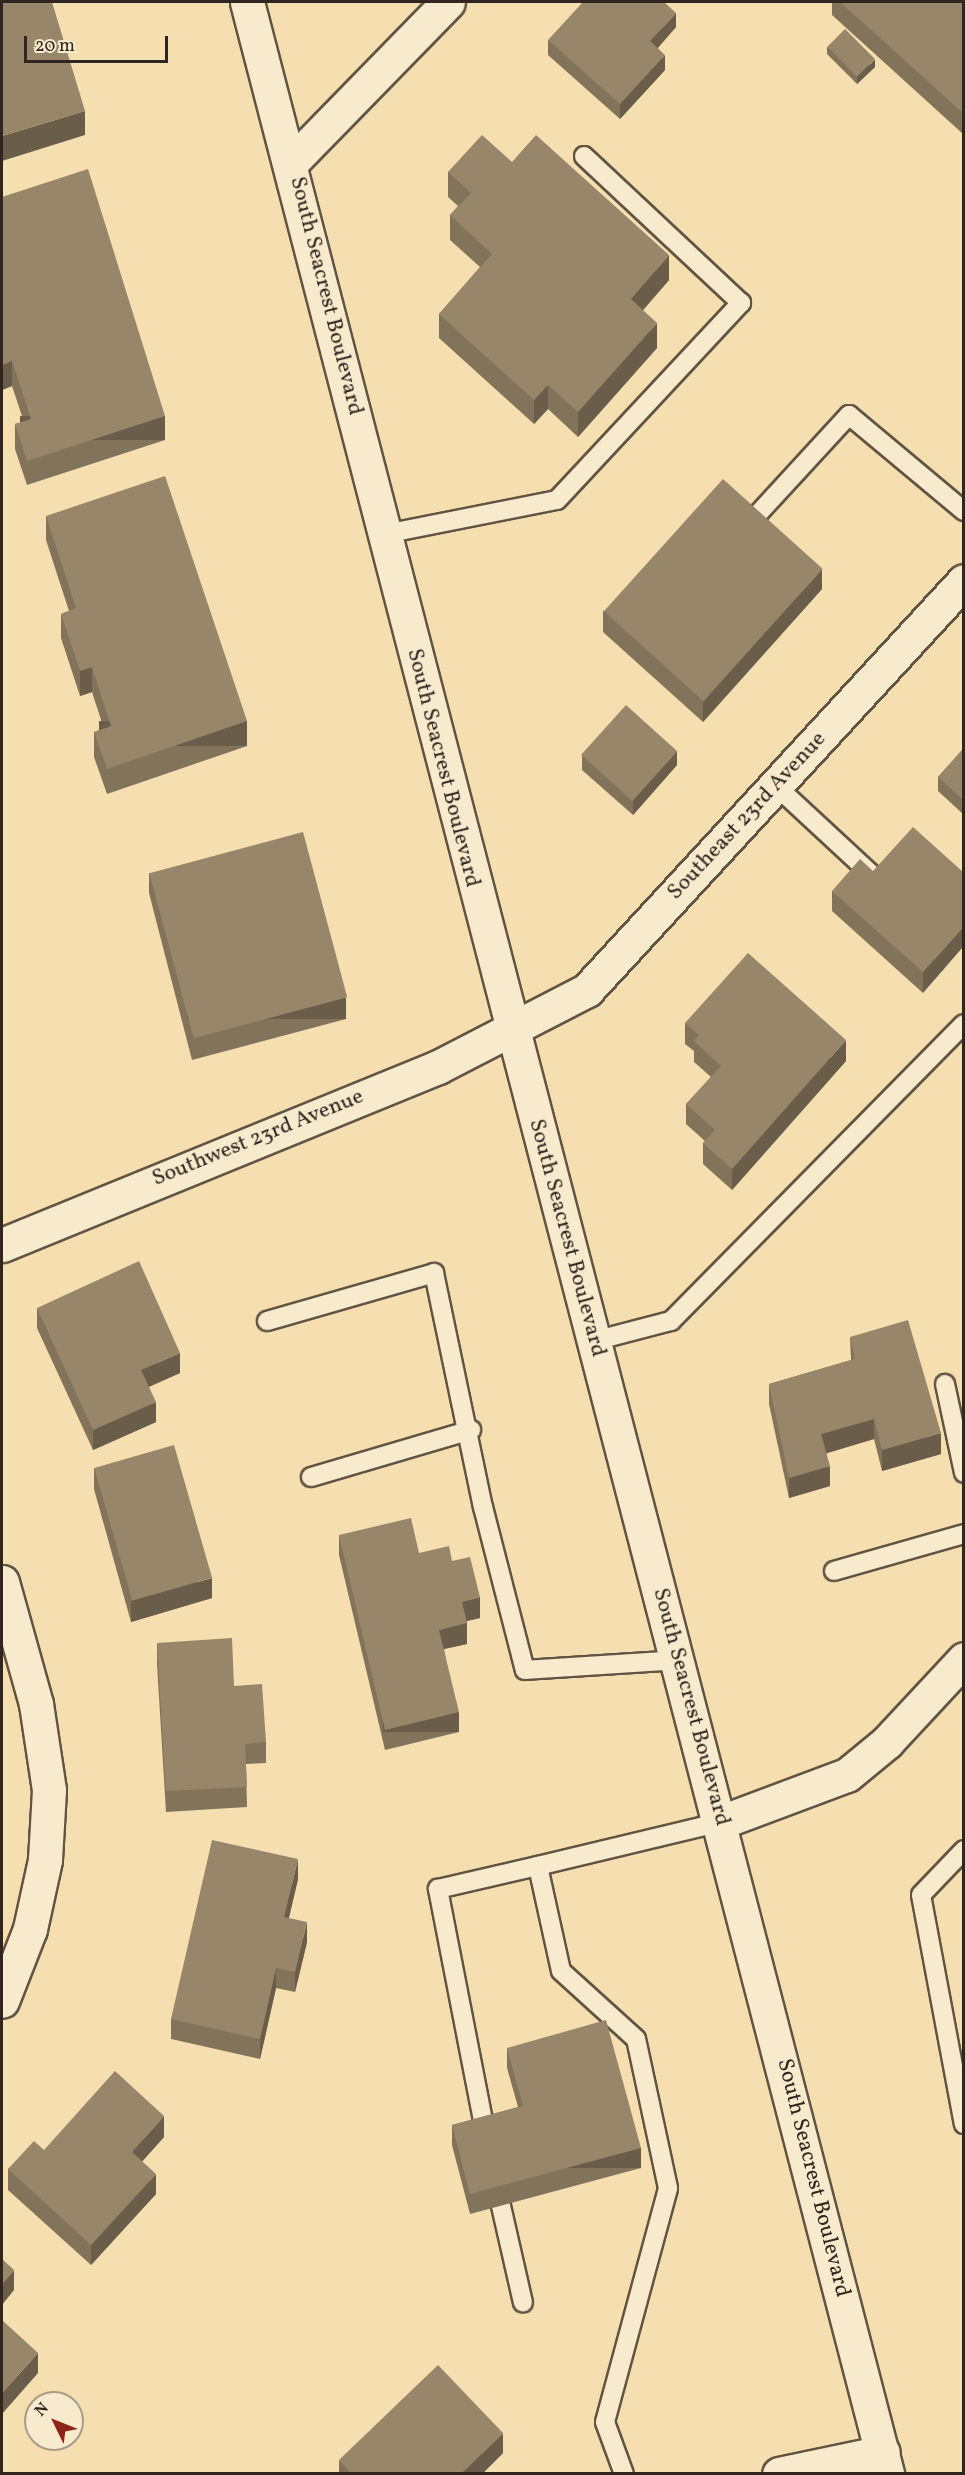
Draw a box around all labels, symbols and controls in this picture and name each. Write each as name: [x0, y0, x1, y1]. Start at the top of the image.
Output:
scale bar: [27, 24, 171, 62]
text: 20 m: [35, 34, 75, 59]
street label: South Seacrest Boulevard: [284, 174, 368, 418]
street label: South Seacrest Boulevard: [401, 646, 485, 890]
street label: Southeast 23rd Avenue: [662, 726, 832, 906]
street label: Southwest 23rd Avenue: [149, 1084, 367, 1192]
street label: South Seacrest Boulevard: [523, 1116, 611, 1360]
street label: South Seacrest Boulevard: [647, 1585, 735, 1829]
street label: South Seacrest Boulevard: [771, 2056, 855, 2300]
north arrow: [24, 2391, 84, 2451]
text: N: [30, 2398, 54, 2422]

